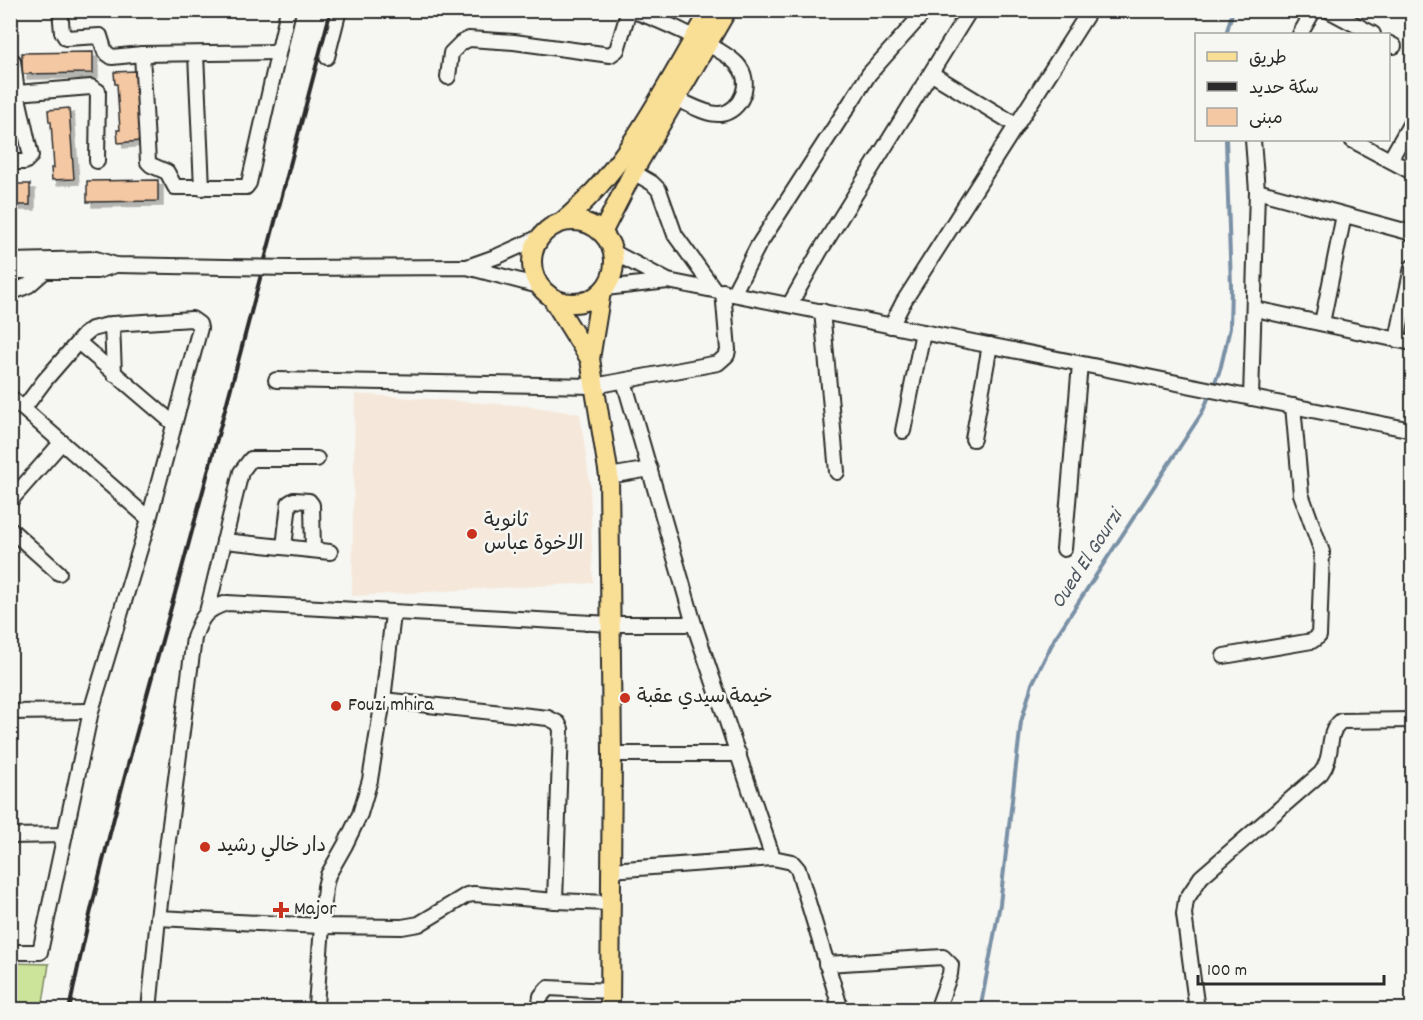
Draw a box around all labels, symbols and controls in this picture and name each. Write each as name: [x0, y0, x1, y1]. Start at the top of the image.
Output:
legend: [1195, 33, 1390, 141]
text: طريق: [1249, 47, 1287, 72]
text: سكة حديد: [1249, 77, 1319, 102]
text: مبنى: [1249, 107, 1283, 132]
water label: Oued El Gourzi: [1045, 502, 1133, 616]
place label: ثانوية الاخوة عباس: [484, 508, 584, 559]
marker: ثانوية الاخوة عباس: [465, 527, 479, 541]
place label: خيمة سيدي عقبة: [637, 684, 773, 712]
marker: خيمة سيدي عقبة: [618, 691, 632, 705]
place label: Fouzi mhira: [348, 692, 434, 720]
marker: Fouzi mhira: [329, 699, 343, 713]
place label: دار خالي رشيد: [217, 833, 326, 862]
marker: دار خالي رشيد: [198, 840, 212, 854]
place label: Major: [294, 896, 337, 924]
marker: Major: [272, 901, 290, 919]
scale bar: [1198, 948, 1384, 986]
text: 100 m: [1207, 959, 1247, 984]

